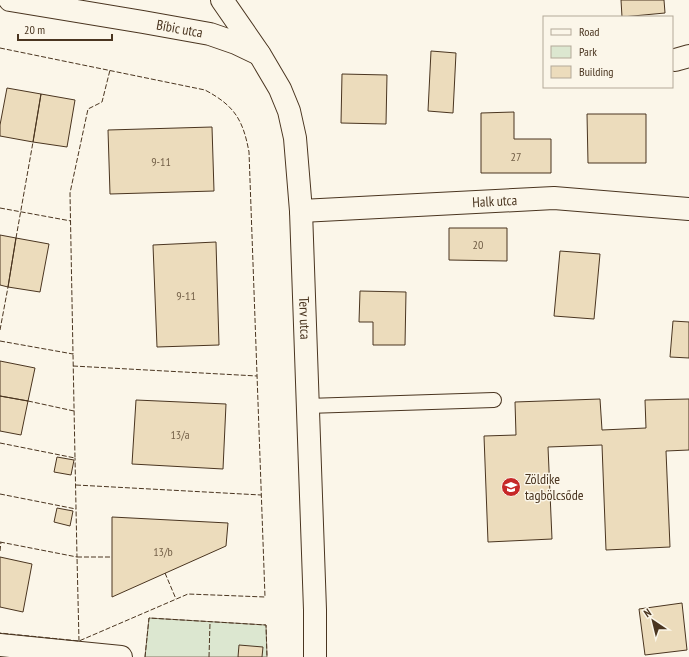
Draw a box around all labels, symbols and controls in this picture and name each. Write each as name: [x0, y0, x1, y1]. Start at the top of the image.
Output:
scale bar: [18, 16, 112, 42]
street label: Bíbic utca: [155, 16, 204, 42]
legend: [543, 16, 673, 88]
text: 20 m: [24, 22, 45, 37]
text: Road: [579, 24, 599, 39]
text: Park: [579, 44, 597, 59]
text: Building: [579, 64, 614, 79]
house number: 27: [511, 149, 521, 164]
house number: 9-11: [151, 154, 171, 169]
street label: Halk utca: [472, 191, 518, 211]
house number: 20: [473, 237, 483, 252]
house number: 9-11: [176, 288, 196, 303]
street label: Terv utca: [295, 296, 314, 340]
house number: 13/a: [170, 427, 190, 442]
place label: Zöldike tagbölcsőde: [525, 470, 584, 504]
school or university icon: Zöldike tagbölcsőde: [500, 476, 522, 498]
house number: 13/b: [153, 544, 173, 559]
north arrow: [633, 601, 673, 641]
text: N: [641, 605, 654, 620]

